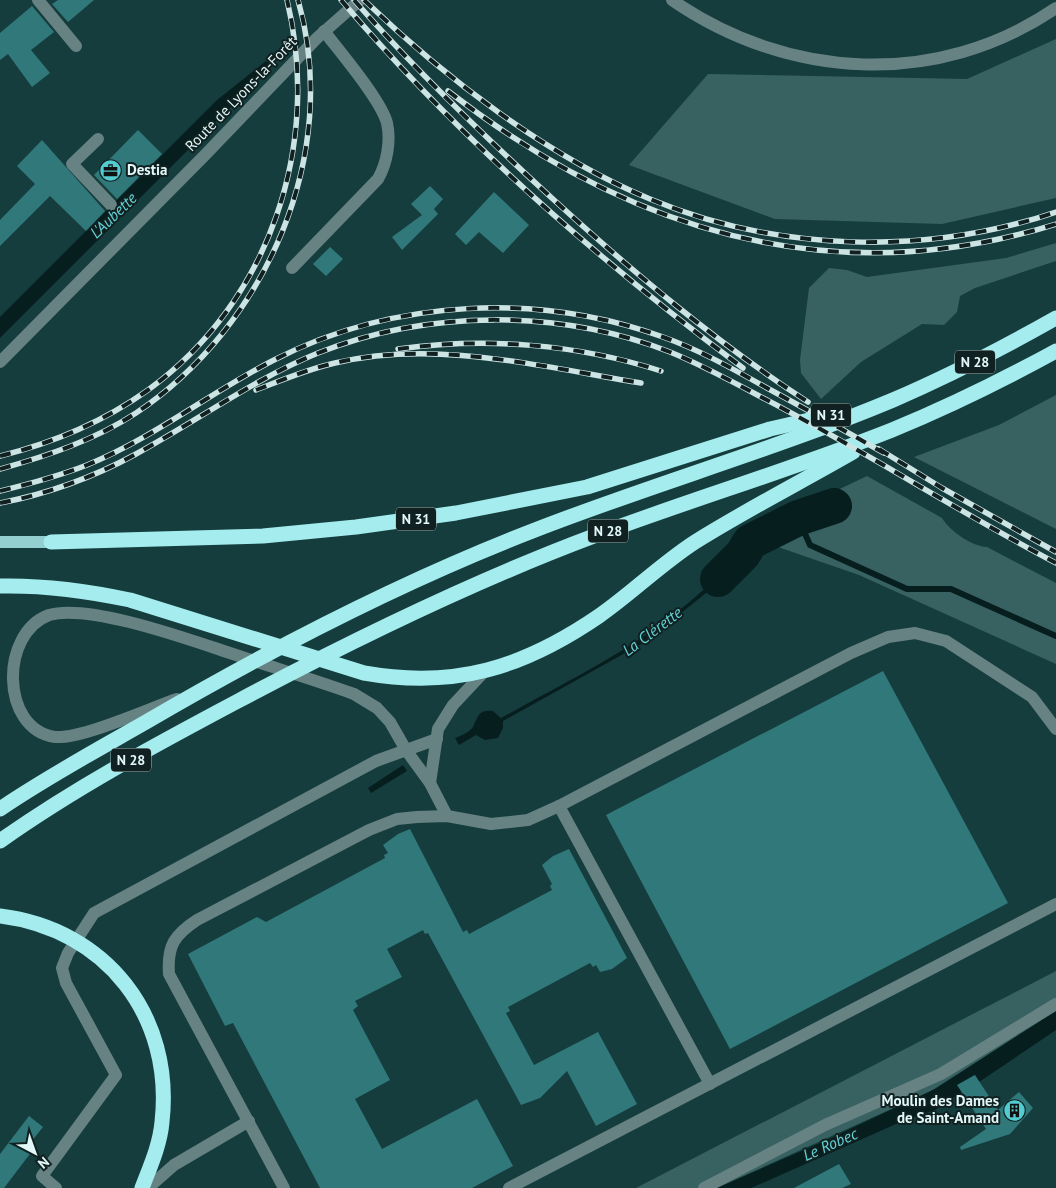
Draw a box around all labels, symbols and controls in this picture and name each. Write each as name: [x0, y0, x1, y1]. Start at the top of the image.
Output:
street label: Route de Lyons-la-Forêt: [181, 32, 300, 155]
office icon: Destia: [99, 158, 123, 182]
place label: Destia: [127, 160, 167, 179]
water label: L'Aubette: [85, 187, 141, 242]
road number: N 28: [955, 351, 995, 374]
road number: N 31: [811, 404, 851, 426]
road number: N 31: [396, 508, 436, 530]
road number: N 28: [588, 520, 628, 542]
water label: La Clérette: [618, 602, 686, 660]
road number: N 28: [111, 748, 151, 772]
place label: Moulin des Dames de Saint-Amand: [881, 1091, 999, 1127]
building icon: Moulin des Dames de Saint-Amand: [1003, 1098, 1027, 1122]
water label: Le Robec: [800, 1123, 861, 1165]
north arrow: [10, 1128, 60, 1178]
text: N: [34, 1153, 53, 1173]

